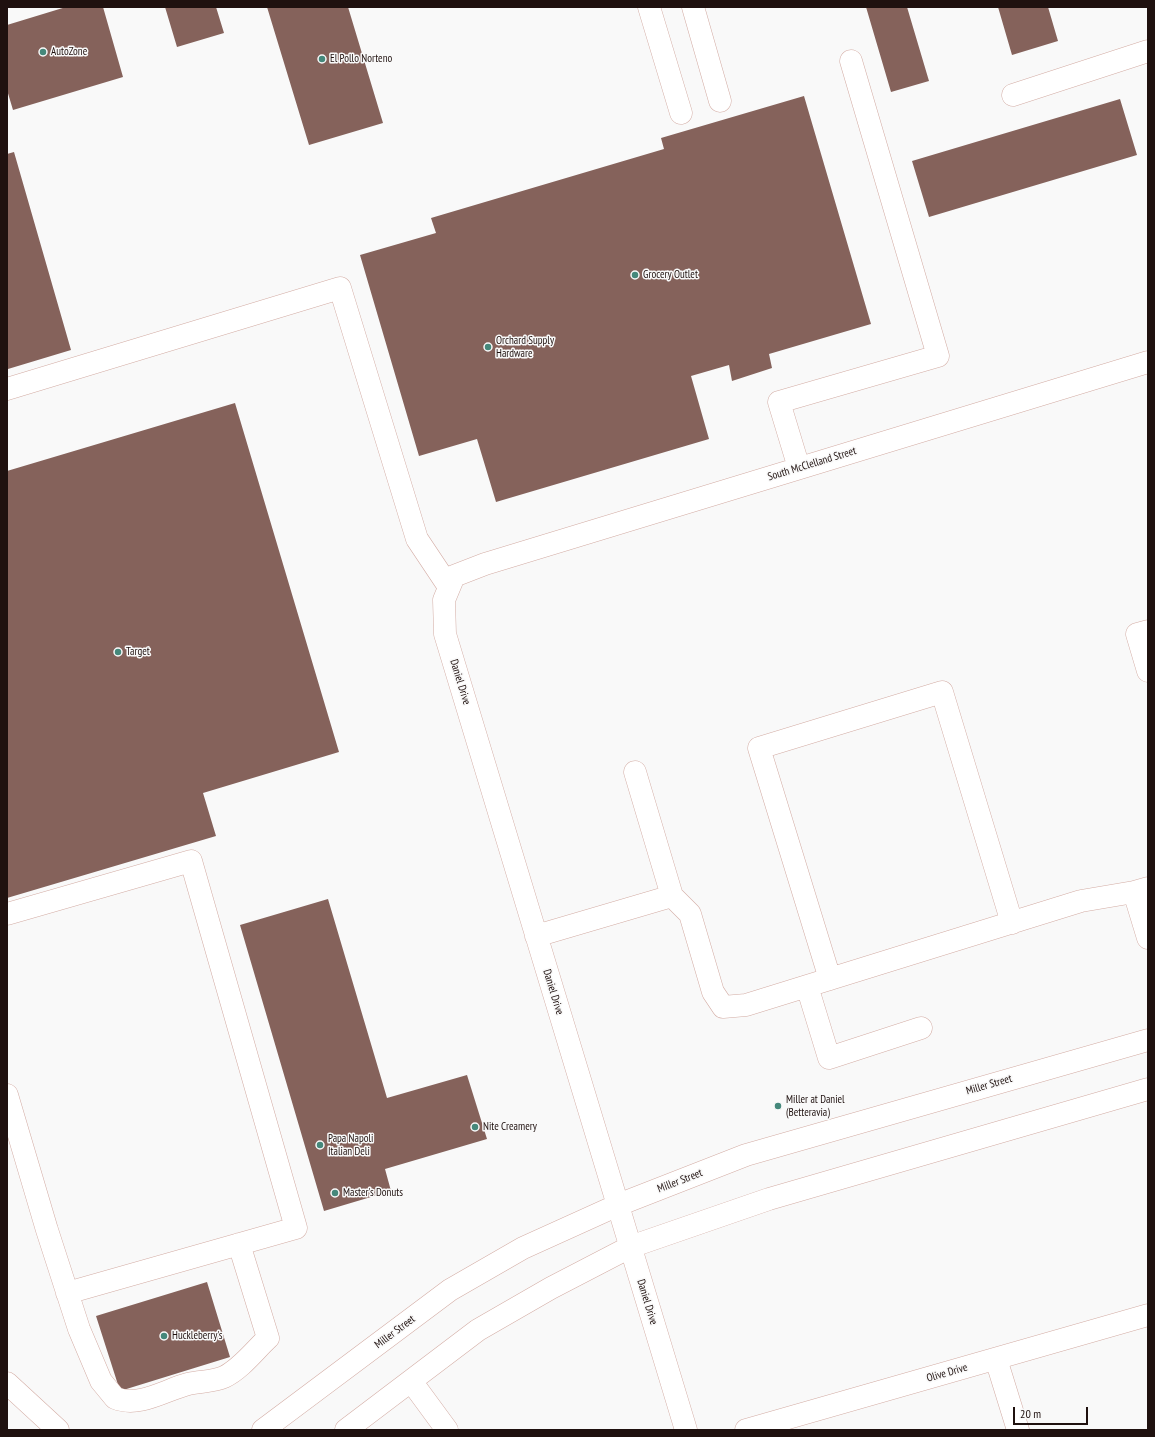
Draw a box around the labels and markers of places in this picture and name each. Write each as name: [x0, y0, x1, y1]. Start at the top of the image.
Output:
place label: AutoZone: [51, 45, 87, 59]
marker: AutoZone: [38, 47, 48, 57]
place label: El Pollo Norteno: [330, 52, 392, 66]
marker: El Pollo Norteno: [317, 54, 327, 64]
place label: Grocery Outlet: [643, 268, 698, 282]
marker: Grocery Outlet: [630, 270, 640, 280]
place label: Orchard Supply Hardware: [496, 334, 554, 360]
marker: Orchard Supply Hardware: [483, 342, 493, 352]
place label: Target: [126, 645, 150, 659]
marker: Target: [113, 647, 123, 657]
place label: Miller at Daniel (Betteravia): [786, 1093, 845, 1119]
marker: Miller at Daniel (Betteravia): [773, 1101, 783, 1111]
place label: Nite Creamery: [483, 1120, 537, 1134]
marker: Nite Creamery: [470, 1122, 480, 1132]
place label: Papa Napoli Italian Deli: [328, 1132, 373, 1158]
marker: Papa Napoli Italian Deli: [315, 1140, 325, 1150]
place label: Master's Donuts: [343, 1186, 403, 1200]
marker: Master's Donuts: [330, 1188, 340, 1198]
place label: Huckleberry's: [172, 1329, 223, 1343]
marker: Huckleberry's: [159, 1331, 169, 1341]

